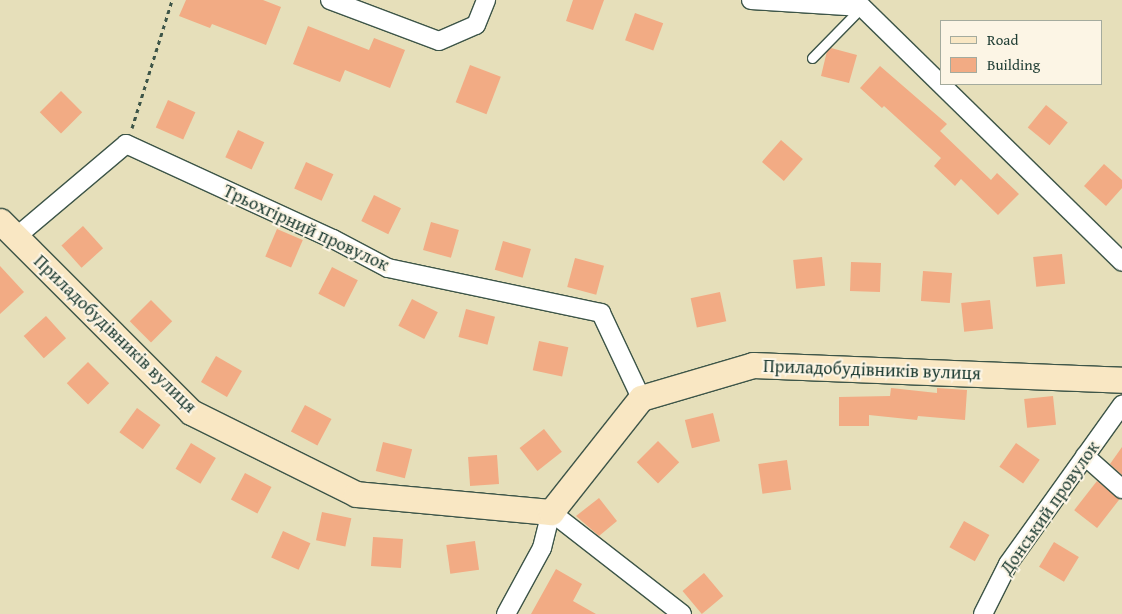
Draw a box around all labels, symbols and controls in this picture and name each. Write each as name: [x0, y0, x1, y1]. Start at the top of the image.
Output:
legend: [940, 20, 1102, 85]
text: Road: [987, 29, 1018, 50]
text: Building: [987, 54, 1040, 75]
street label: Трьохгірний провулок: [220, 180, 392, 276]
street label: Приладобудівників вулиця: [29, 251, 201, 417]
street label: Приладобудівників вулиця: [763, 355, 981, 385]
street label: Донський провулок: [996, 437, 1104, 579]

